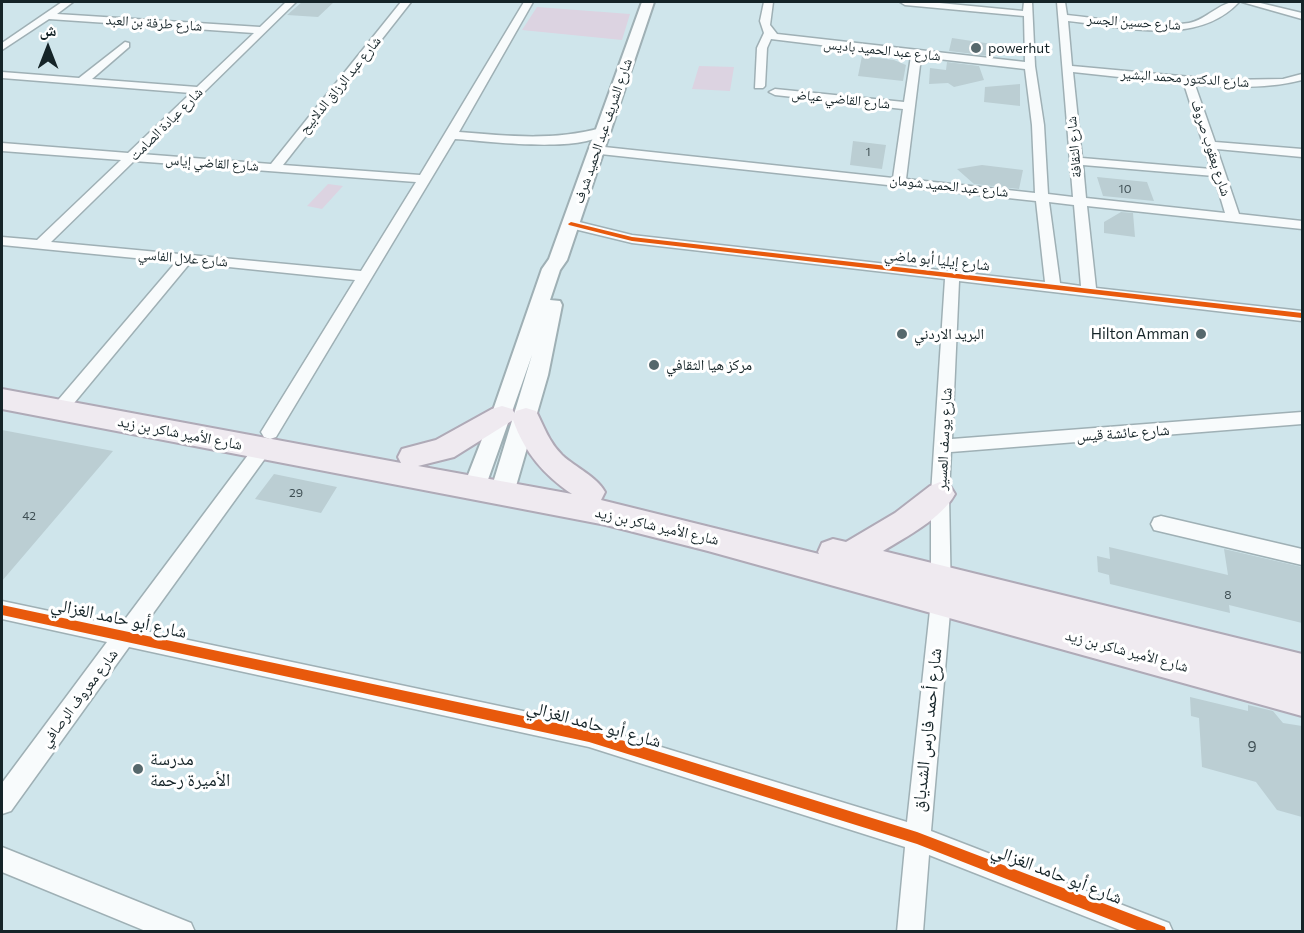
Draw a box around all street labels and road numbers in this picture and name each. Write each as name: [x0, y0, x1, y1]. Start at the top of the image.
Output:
street label: شارع حسين الجسر: [1087, 10, 1181, 34]
street label: شارع طرفة بن العبد: [105, 11, 203, 35]
street label: شارع عبد الرزاق الدلابيح: [296, 33, 384, 137]
street label: شارع عبد الحميد باديس: [823, 35, 941, 65]
street label: شارع الشريف عبد الحميد شرف: [570, 56, 636, 206]
street label: شارع الدكتور محمد البشير: [1120, 65, 1250, 91]
street label: شارع عبادة الصامت: [126, 84, 206, 164]
street label: شارع القاضي عياض: [791, 85, 891, 113]
street label: شارع يعقوب صروف: [1187, 98, 1235, 198]
street label: شارع الثقافة: [1063, 115, 1085, 179]
street label: شارع القاضي إياس: [165, 151, 259, 175]
street label: شارع عبد الحميد شومان: [889, 171, 1009, 201]
street label: شارع علال الفاسي: [137, 246, 229, 270]
street label: شارع إيليا أبو ماضي: [883, 246, 991, 274]
street label: شارع يوسف العسير: [932, 387, 956, 491]
street label: شارع الأمير شاكر بن زيد: [116, 412, 244, 454]
street label: شارع عائشة قيس: [1076, 421, 1170, 445]
street label: شارع الأمير شاكر بن زيد: [593, 503, 721, 549]
street label: شارع أبو حامد الغزالي: [49, 593, 189, 643]
street label: شارع الأمير شاكر بن زيد: [1064, 626, 1190, 676]
street label: شارع معروف الرصافي: [36, 645, 122, 751]
street label: شارع أحمد فارس الشدياق: [908, 647, 946, 813]
street label: شارع أبو حامد الغزالي: [524, 696, 664, 752]
street label: شارع أبو حامد الغزالي: [989, 839, 1125, 909]

